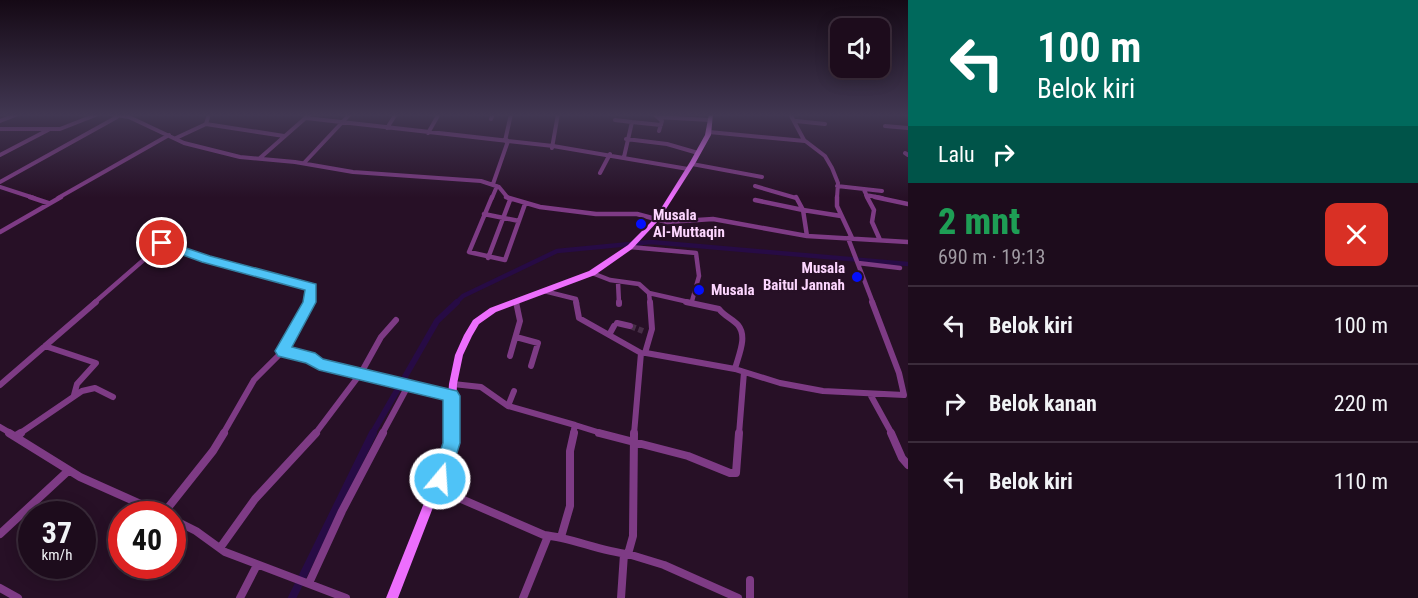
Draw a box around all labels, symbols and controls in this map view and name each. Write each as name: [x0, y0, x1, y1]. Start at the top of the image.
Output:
map controls: [830, 18, 890, 78]
button: sound: [830, 18, 890, 78]
text: 100 m: [1037, 23, 1142, 72]
icon: left: [938, 24, 1016, 102]
text: Belok kiri: [1037, 73, 1135, 105]
icon: right: [987, 138, 1020, 171]
text: Lalu: [938, 142, 975, 167]
text: 2 mnt: [938, 201, 1020, 243]
button: close: [1325, 203, 1388, 266]
place label: Musala Al-Muttaqin: [653, 206, 725, 241]
pin: [136, 217, 187, 268]
marker: Musala Al-Muttaqin: [634, 217, 648, 231]
icon: arrive: [145, 226, 178, 259]
text: 690 m · 19:13: [938, 245, 1045, 269]
place label: Musala Baitul Jannah: [763, 259, 845, 294]
marker: Musala Baitul Jannah: [850, 270, 864, 284]
place label: Musala: [711, 281, 754, 299]
marker: Musala: [692, 283, 706, 297]
icon: left: [938, 309, 971, 342]
text: Belok kiri: [989, 313, 1073, 338]
text: 100 m: [1334, 313, 1388, 338]
icon: right: [938, 387, 971, 420]
text: Belok kanan: [989, 391, 1097, 416]
text: 220 m: [1334, 391, 1388, 416]
position arrow: [408, 447, 472, 511]
icon: left: [938, 465, 971, 498]
text: Belok kiri: [989, 469, 1073, 494]
text: 110 m: [1334, 469, 1388, 494]
speed limit sign: 40: [108, 501, 186, 579]
text: 37: [42, 515, 72, 550]
text: km/h: [42, 546, 72, 564]

